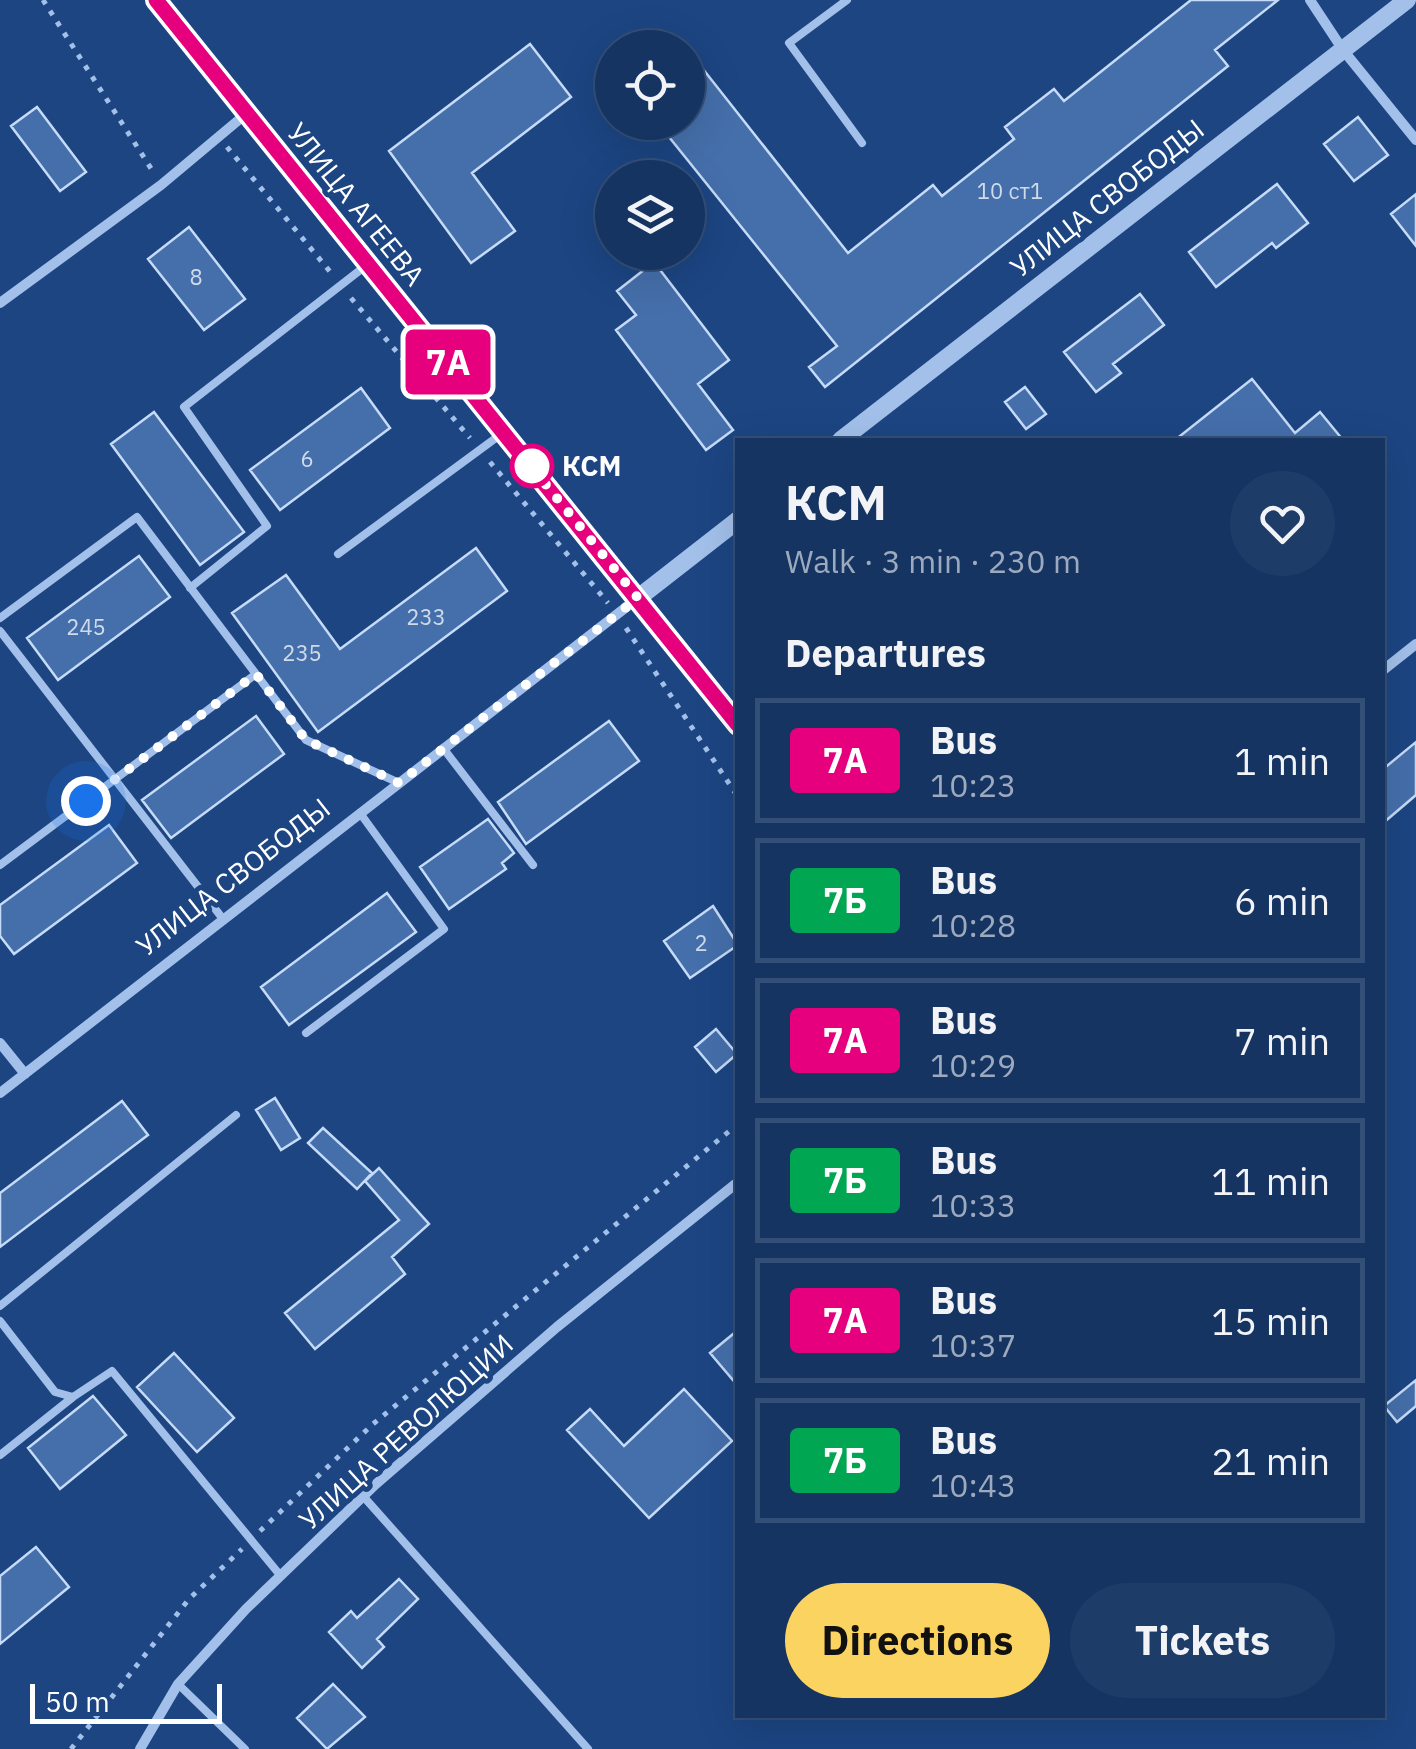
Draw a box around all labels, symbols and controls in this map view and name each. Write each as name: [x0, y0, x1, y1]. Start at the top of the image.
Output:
map controls: [595, 30, 705, 270]
button: locate: [595, 30, 705, 140]
street label: УЛИЦА СВОБОДЫ: [1002, 110, 1211, 285]
street label: УЛИЦА АГЕЕВА: [279, 114, 434, 293]
button: layers: [595, 160, 705, 270]
house number: 10 ст1: [977, 176, 1043, 205]
house number: 8: [189, 262, 203, 291]
line badge: 7А: [403, 330, 493, 394]
text: 7А: [426, 339, 470, 385]
house number: 6: [300, 444, 314, 473]
marker: КСМ: [511, 445, 553, 487]
place label: КСМ: [562, 447, 621, 484]
text: КСМ: [785, 471, 887, 533]
button: heart: [1230, 471, 1335, 576]
text: Walk · 3 min · 230 m: [785, 540, 1081, 582]
house number: 233: [406, 602, 446, 631]
house number: 245: [66, 612, 106, 641]
text: Departures: [785, 628, 986, 677]
house number: 235: [282, 638, 322, 667]
text: Bus: [930, 715, 997, 764]
text: 1 min: [1234, 736, 1330, 785]
text: 7А: [823, 737, 867, 783]
text: 10:23: [930, 764, 1016, 806]
your location: [61, 776, 111, 826]
street label: УЛИЦА СВОБОДЫ: [128, 789, 337, 964]
text: Bus: [930, 855, 997, 904]
text: 6 min: [1234, 876, 1330, 925]
text: 7Б: [823, 877, 867, 923]
text: 10:28: [930, 904, 1016, 946]
house number: 2: [694, 928, 708, 957]
text: Bus: [930, 995, 997, 1044]
text: 7 min: [1234, 1016, 1330, 1065]
text: 7А: [823, 1017, 867, 1063]
text: 10:29: [930, 1044, 1016, 1086]
text: Bus: [930, 1135, 997, 1184]
text: 11 min: [1211, 1156, 1330, 1205]
text: 7Б: [823, 1157, 867, 1203]
text: 10:33: [930, 1184, 1016, 1226]
text: Bus: [930, 1275, 997, 1324]
text: 15 min: [1211, 1296, 1330, 1345]
text: 7А: [823, 1297, 867, 1343]
text: 10:37: [930, 1324, 1016, 1366]
street label: УЛИЦА РЕВОЛЮЦИИ: [291, 1326, 521, 1538]
text: Bus: [930, 1415, 997, 1464]
text: 21 min: [1211, 1436, 1330, 1485]
text: 7Б: [823, 1437, 867, 1483]
text: 10:43: [930, 1464, 1016, 1506]
button: Directions: [785, 1583, 1050, 1698]
button: Tickets: [1070, 1583, 1335, 1698]
scale bar: [30, 1679, 222, 1724]
text: 50 m: [45, 1683, 110, 1720]

